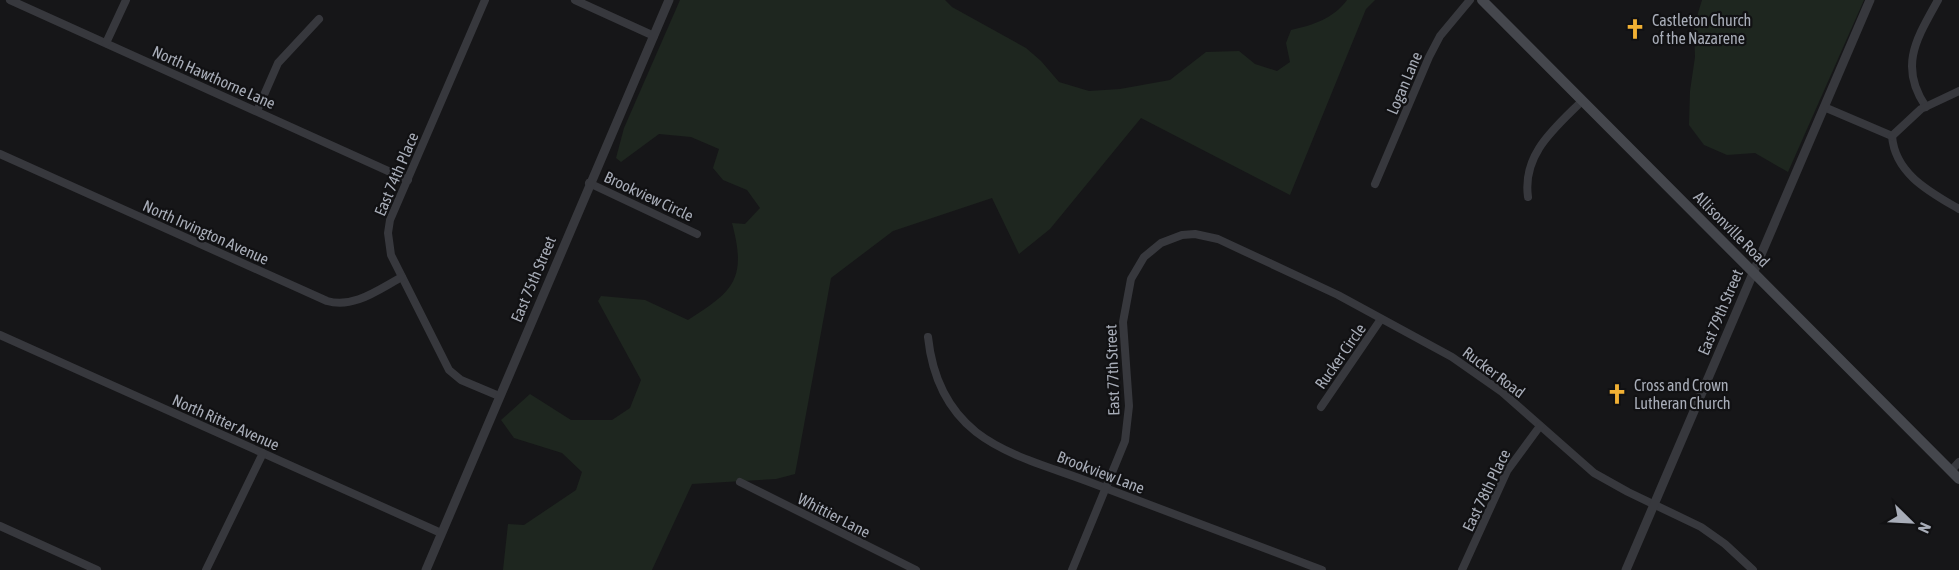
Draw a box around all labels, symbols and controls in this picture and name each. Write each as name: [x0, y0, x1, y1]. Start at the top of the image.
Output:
place label: Castleton Church of the Nazarene: [1652, 11, 1751, 47]
church icon: Castleton Church of the Nazarene: [1623, 17, 1647, 41]
street label: North Hawthorne Lane: [150, 42, 278, 112]
street label: Logan Lane: [1383, 49, 1426, 117]
street label: East 74th Place: [370, 130, 422, 218]
street label: Brookview Circle: [602, 167, 696, 225]
street label: Allisonville Road: [1690, 187, 1774, 271]
street label: North Irvington Avenue: [140, 196, 272, 269]
street label: East 75th Street: [507, 233, 559, 325]
street label: East 79th Street: [1694, 266, 1746, 358]
street label: Rucker Circle: [1311, 320, 1369, 392]
street label: East 77th Street: [1101, 324, 1123, 416]
street label: Rucker Road: [1459, 343, 1529, 401]
place label: Cross and Crown Lutheran Church: [1634, 376, 1730, 412]
church icon: Cross and Crown Lutheran Church: [1605, 382, 1629, 406]
street label: North Ritter Avenue: [170, 390, 282, 454]
street label: East 78th Place: [1458, 446, 1514, 534]
street label: Brookview Lane: [1055, 447, 1147, 497]
street label: Whittier Lane: [795, 489, 873, 541]
north arrow: [1881, 492, 1941, 552]
text: N: [1915, 520, 1935, 536]

